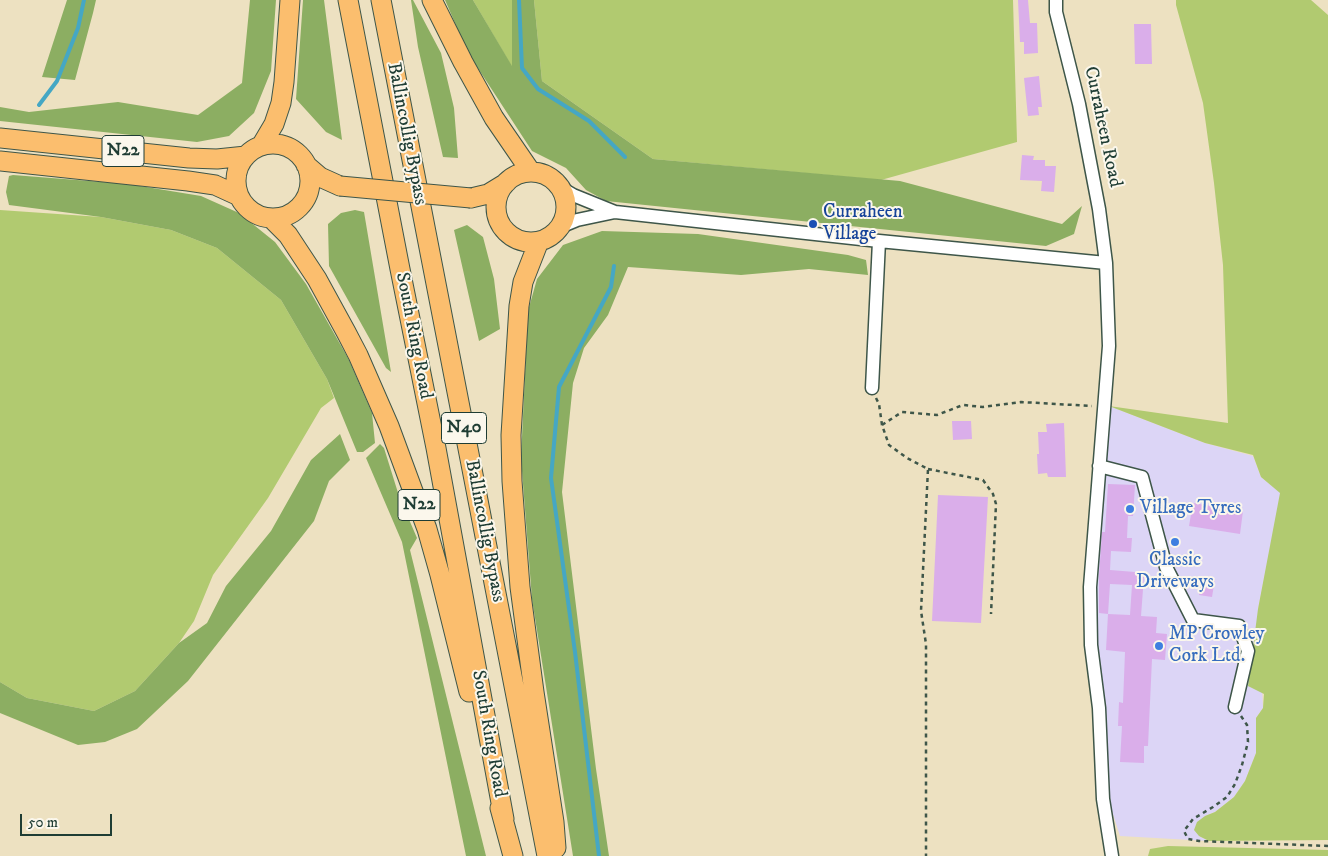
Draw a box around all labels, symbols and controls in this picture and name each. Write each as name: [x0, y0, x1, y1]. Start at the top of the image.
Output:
street label: Ballincollig Bypass: [381, 61, 431, 207]
street label: Curraheen Road: [1078, 64, 1126, 190]
road number: N22: [102, 136, 144, 166]
place label: Curraheen Village: [823, 202, 903, 246]
marker: Curraheen Village: [807, 218, 819, 230]
street label: South Ring Road: [390, 271, 436, 401]
road number: N40: [442, 412, 486, 443]
street label: Ballincollig Bypass: [459, 458, 509, 604]
road number: N22: [398, 490, 440, 520]
place label: Village Tyres: [1140, 498, 1241, 520]
marker: Village Tyres: [1124, 503, 1136, 515]
marker: Classic Driveways: [1169, 536, 1181, 548]
place label: Classic Driveways: [1136, 550, 1214, 594]
place label: MP Crowley Cork Ltd.: [1169, 624, 1265, 668]
marker: MP Crowley Cork Ltd.: [1153, 640, 1165, 652]
street label: South Ring Road: [466, 669, 510, 799]
scale bar: [22, 804, 115, 836]
text: 50 m: [28, 813, 58, 832]

